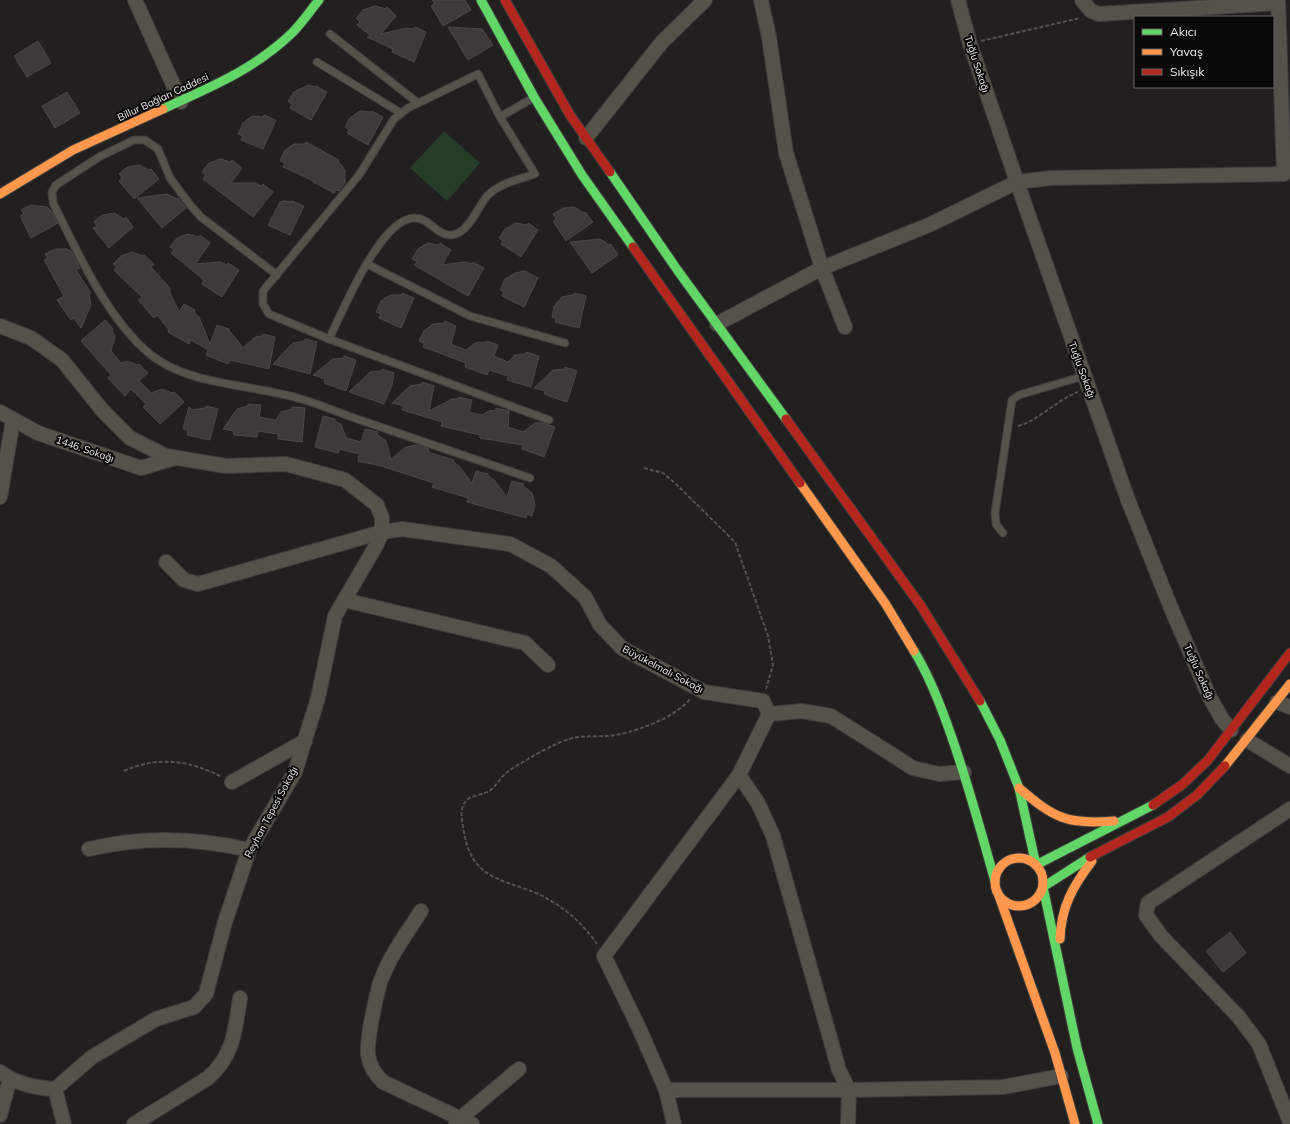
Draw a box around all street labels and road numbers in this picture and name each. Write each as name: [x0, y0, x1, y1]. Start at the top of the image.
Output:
street label: Tuğlu Sokağı: [962, 34, 992, 94]
street label: Billur Bağları Caddesi: [115, 70, 211, 124]
street label: Tuğlu Sokağı: [1066, 340, 1098, 400]
street label: 1446. Sokağı: [54, 433, 116, 465]
street label: Büyükelmalı Sokağı: [620, 642, 706, 696]
street label: Tuğlu Sokağı: [1181, 642, 1217, 702]
street label: Reyhan Tepesi Sokağı: [241, 764, 301, 860]

